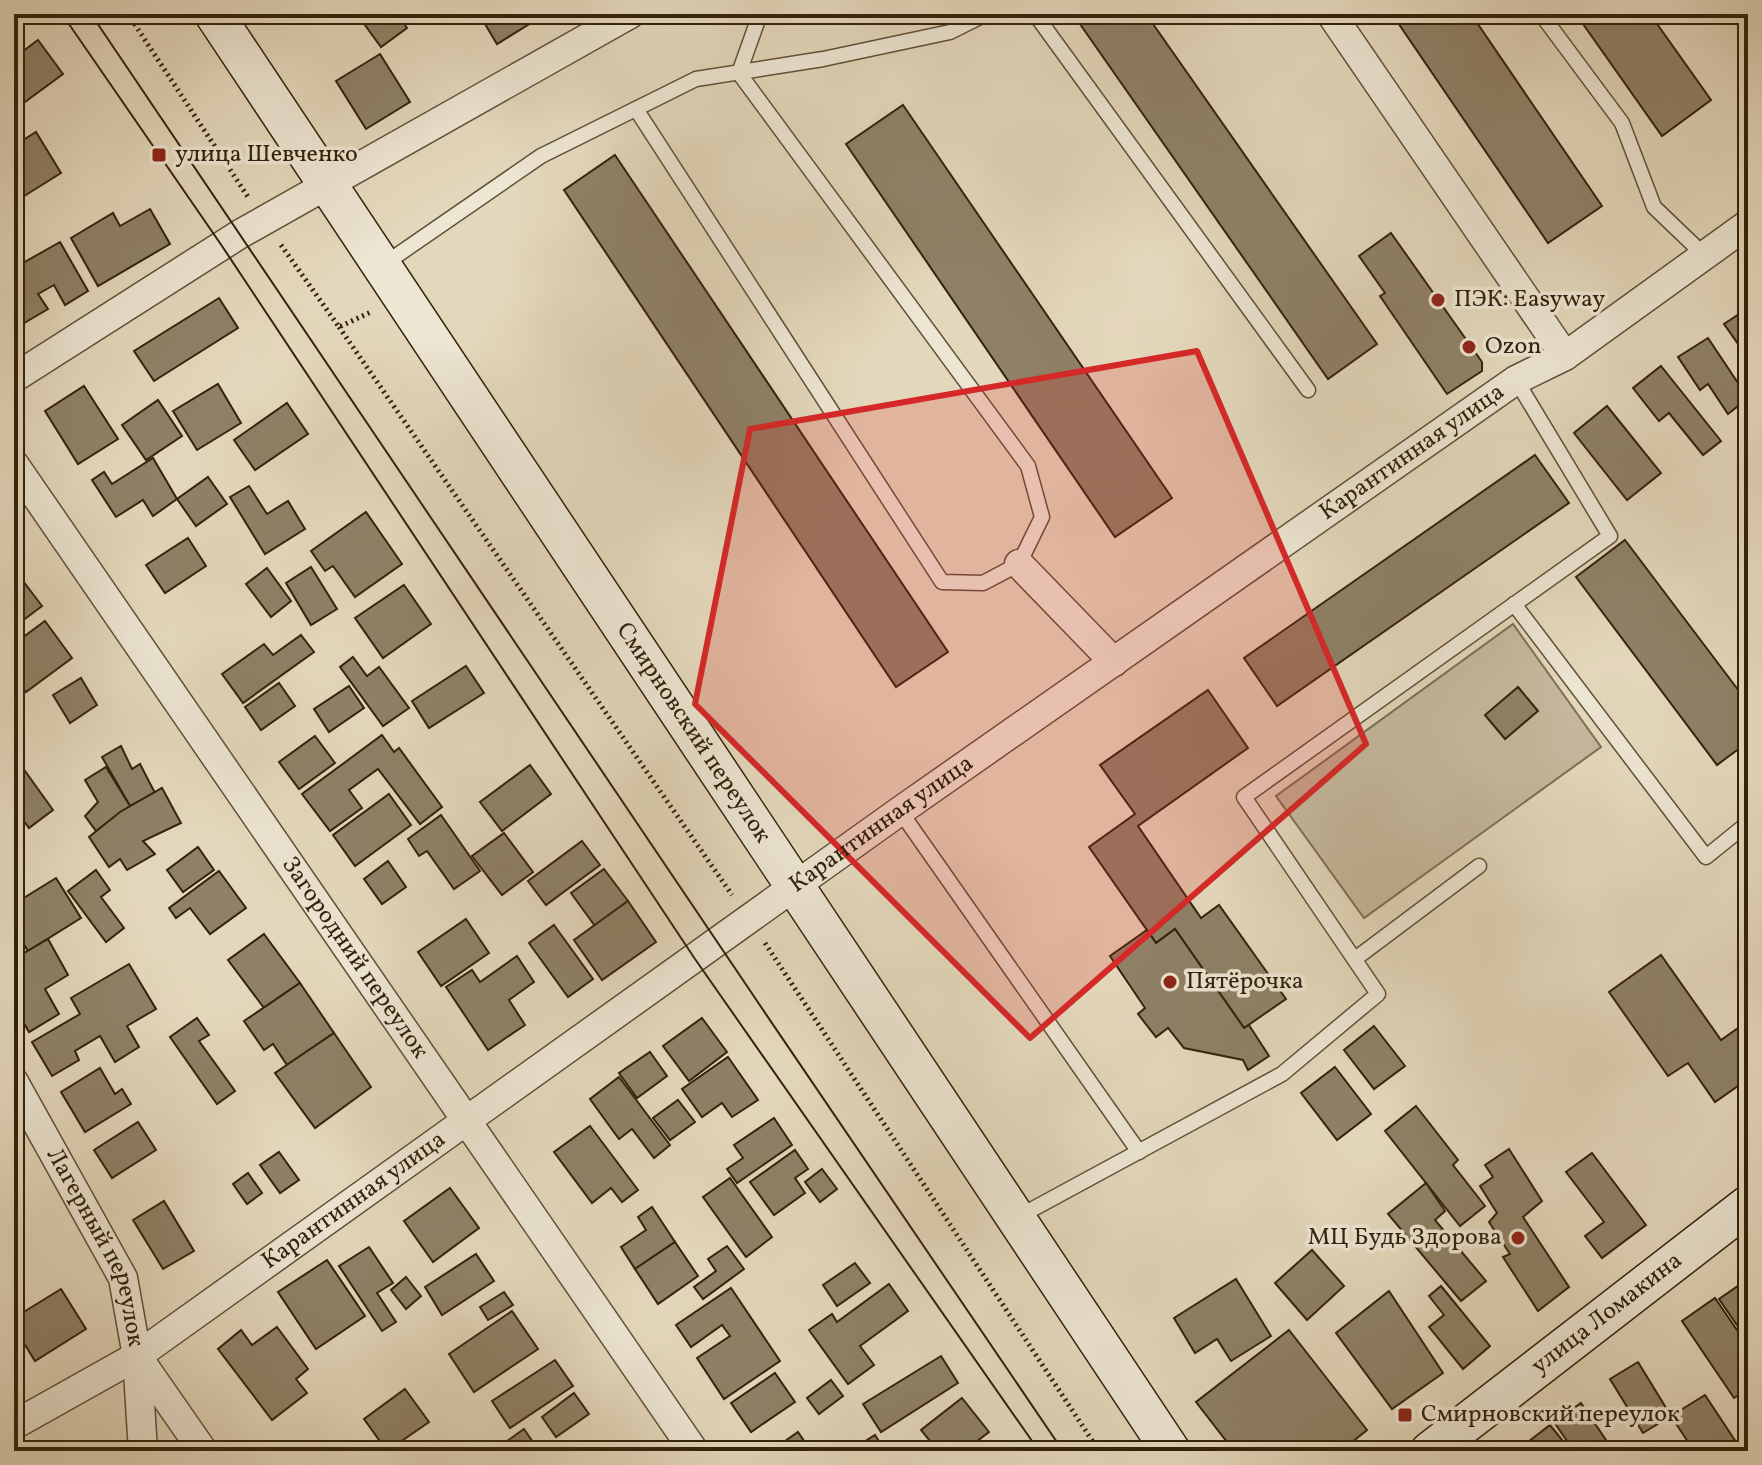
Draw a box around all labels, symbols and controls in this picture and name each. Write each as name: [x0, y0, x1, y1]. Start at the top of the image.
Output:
place label: улица Шевченко: [175, 138, 358, 172]
marker: улица Шевченко: [150, 146, 168, 164]
place label: ПЭК: Easyway: [1454, 283, 1605, 317]
marker: ПЭК: Easyway: [1429, 291, 1447, 309]
place label: Ozon: [1485, 330, 1542, 364]
marker: Ozon: [1460, 338, 1478, 356]
street label: Карантинная улица: [1313, 376, 1512, 529]
street label: Смирновский переулок: [607, 616, 779, 850]
street label: Карантинная улица: [783, 747, 981, 902]
street label: Загородний переулок: [273, 850, 436, 1066]
place label: Пятёрочка: [1186, 965, 1304, 999]
marker: Пятёрочка: [1161, 973, 1179, 991]
street label: Карантинная улица: [255, 1123, 453, 1278]
street label: Лагерный переулок: [37, 1142, 152, 1350]
place label: МЦ Будь Здорова: [1308, 1221, 1502, 1255]
marker: МЦ Будь Здорова: [1509, 1229, 1527, 1247]
street label: улица Ломакина: [1525, 1245, 1690, 1383]
place label: Смирновский переулок: [1421, 1398, 1680, 1432]
marker: Смирновский переулок: [1396, 1406, 1414, 1424]

